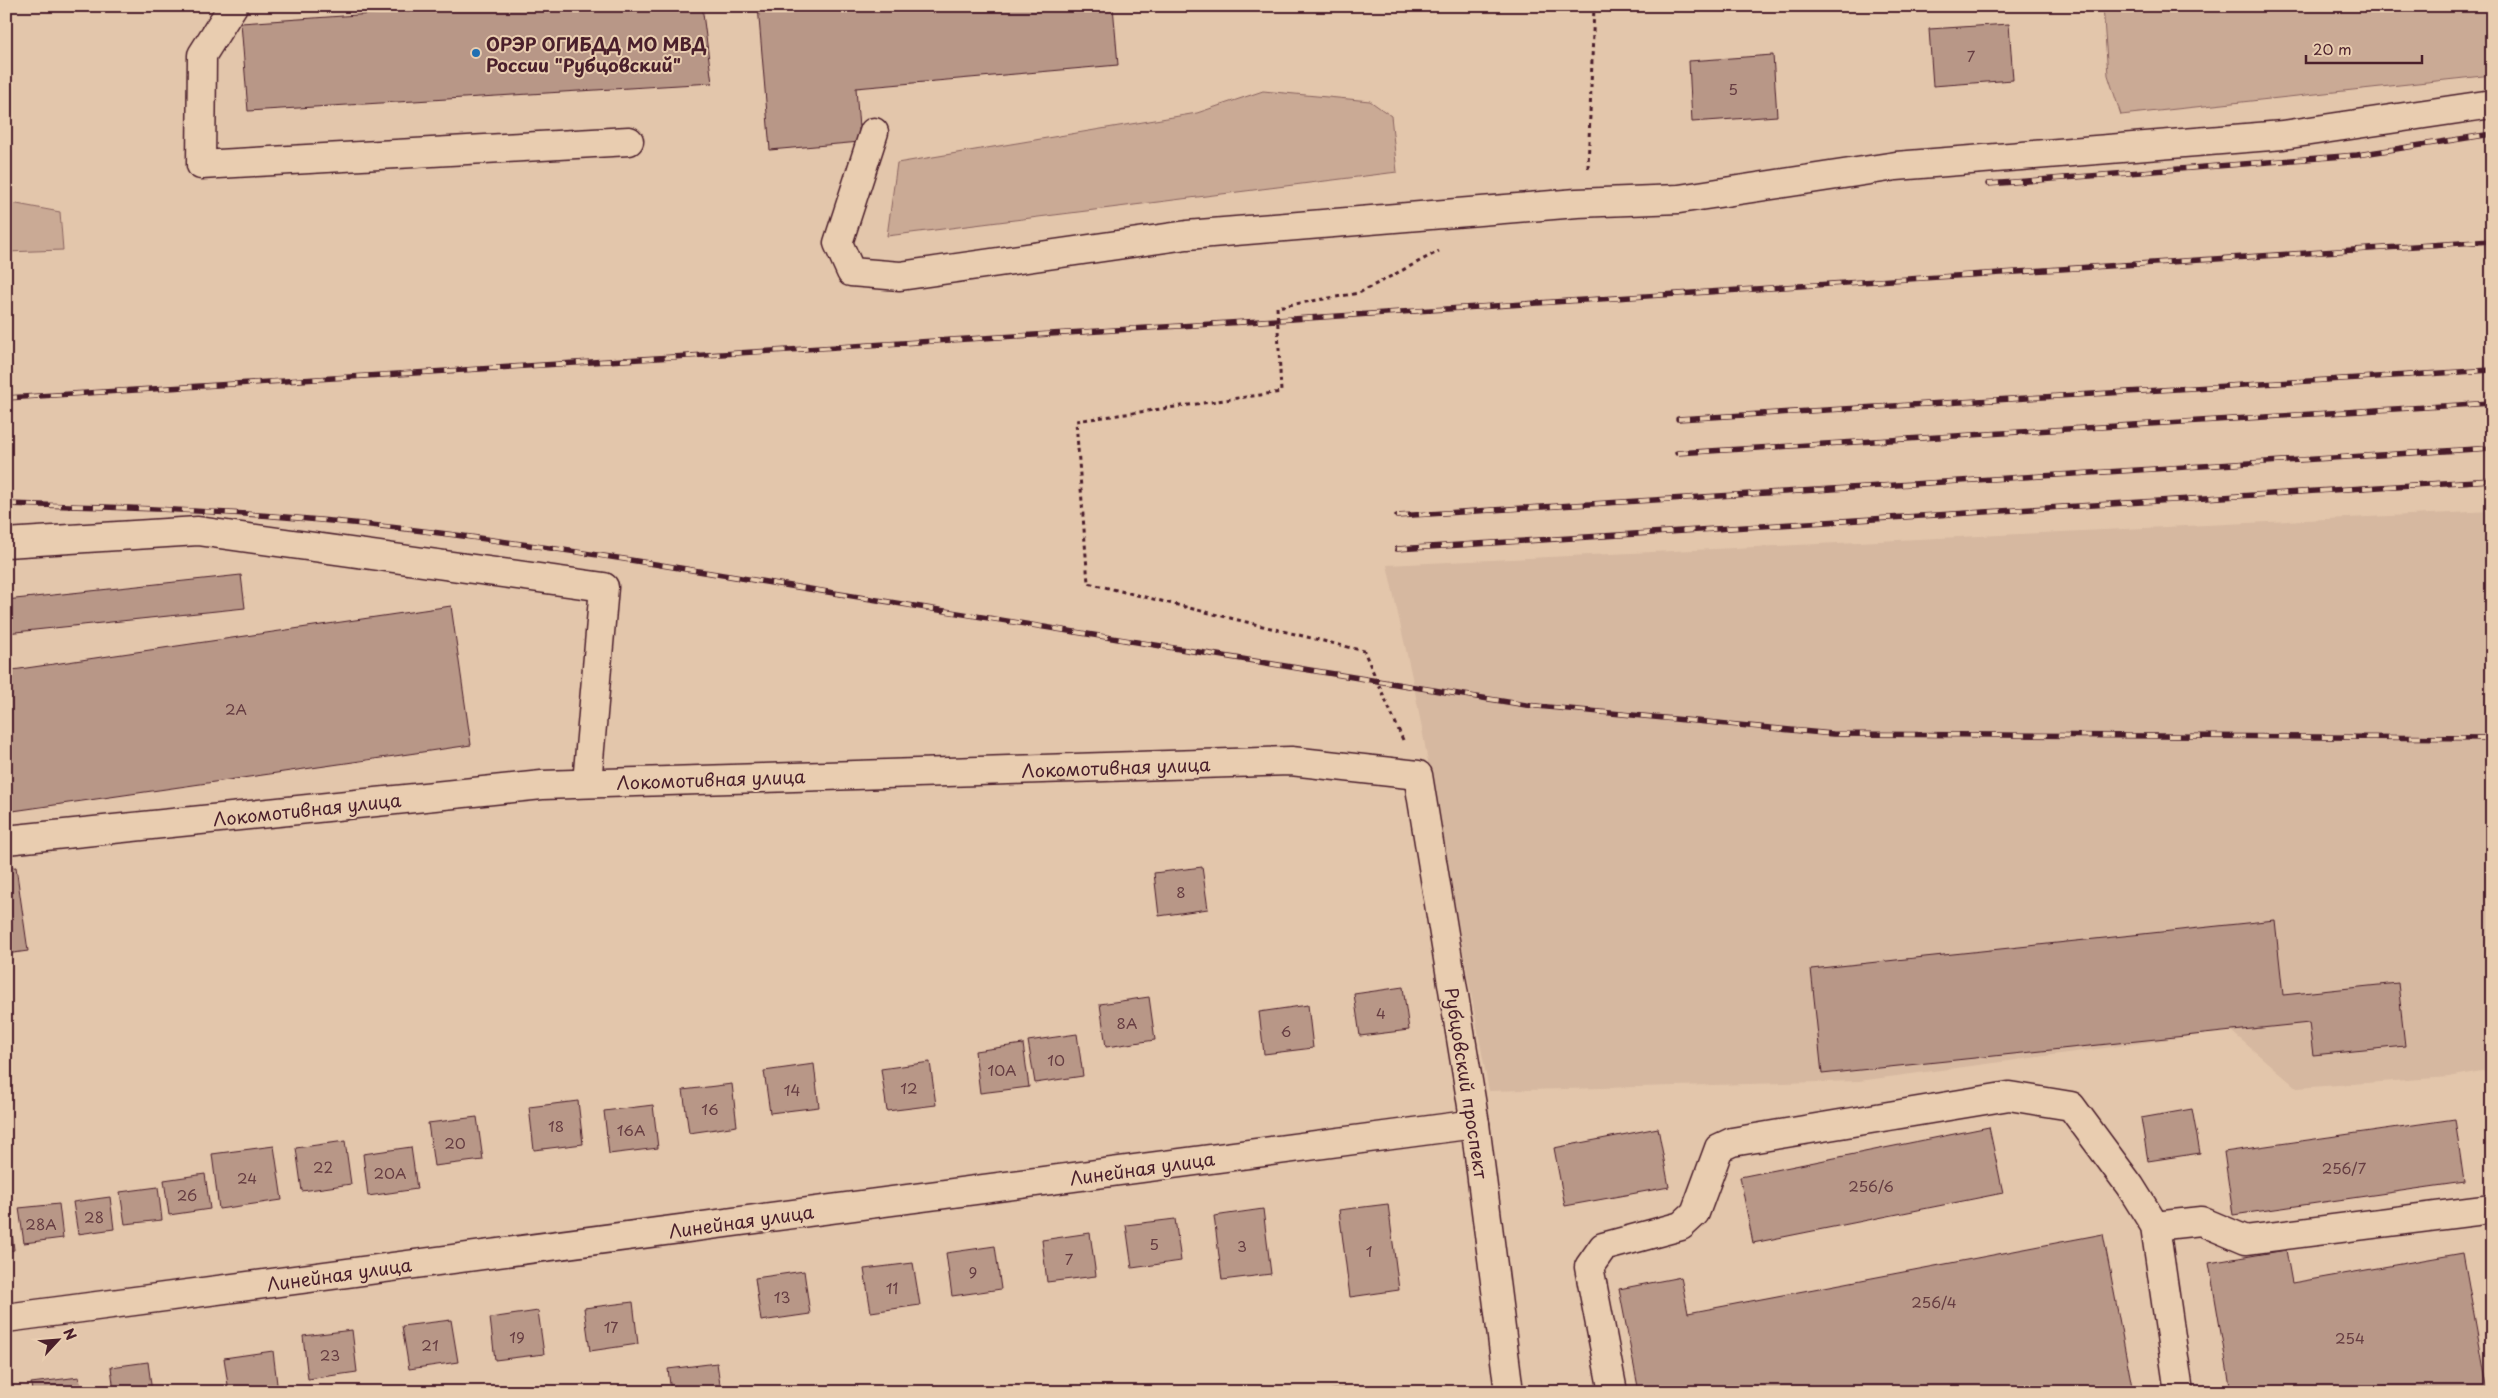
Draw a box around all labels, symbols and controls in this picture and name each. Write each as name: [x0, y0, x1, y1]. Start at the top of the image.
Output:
place label: ОРЭР ОГИБДД МО МВД России "Рубцовский": [486, 30, 707, 78]
scale bar: [2306, 32, 2422, 64]
text: 20 m: [2313, 37, 2352, 60]
house number: 7: [1967, 44, 1976, 67]
marker: ОРЭР ОГИБДД МО МВД России "Рубцовский": [470, 47, 482, 59]
house number: 5: [1728, 77, 1738, 100]
house number: 2А: [225, 697, 247, 720]
street label: Локомотивная улица: [1021, 750, 1212, 784]
street label: Локомотивная улица: [616, 762, 807, 796]
street label: Локомотивная улица: [212, 786, 403, 832]
house number: 8: [1176, 880, 1186, 903]
street label: Рубцовский проспект: [1439, 986, 1495, 1181]
house number: 4: [1376, 1001, 1386, 1024]
house number: 8А: [1117, 1011, 1137, 1034]
house number: 6: [1281, 1019, 1291, 1042]
house number: 10: [1047, 1048, 1065, 1071]
house number: 10А: [987, 1058, 1017, 1081]
house number: 12: [900, 1076, 918, 1099]
house number: 14: [784, 1078, 800, 1101]
house number: 16: [701, 1097, 719, 1120]
house number: 18: [548, 1114, 564, 1137]
house number: 16А: [617, 1118, 645, 1141]
house number: 20: [444, 1131, 466, 1154]
street label: Линейная улица: [1068, 1144, 1217, 1192]
house number: 22: [313, 1155, 333, 1178]
house number: 256/7: [2322, 1156, 2367, 1179]
house number: 20А: [374, 1161, 406, 1184]
house number: 24: [237, 1166, 257, 1189]
house number: 256/6: [1848, 1174, 1894, 1197]
house number: 26: [177, 1183, 197, 1206]
street label: Линейная улица: [667, 1197, 816, 1245]
house number: 28: [84, 1205, 104, 1228]
house number: 28А: [25, 1212, 57, 1235]
house number: 5: [1149, 1232, 1159, 1255]
house number: 3: [1237, 1234, 1247, 1257]
house number: 1: [1366, 1239, 1372, 1262]
house number: 7: [1065, 1247, 1074, 1270]
street label: Линейная улица: [265, 1250, 414, 1298]
house number: 9: [969, 1260, 977, 1283]
house number: 11: [886, 1276, 898, 1299]
house number: 13: [774, 1285, 790, 1308]
house number: 256/4: [1911, 1290, 1957, 1313]
house number: 17: [604, 1315, 618, 1338]
north arrow: [32, 1316, 82, 1366]
text: N: [58, 1324, 82, 1344]
house number: 19: [509, 1325, 525, 1348]
house number: 254: [2335, 1326, 2365, 1349]
house number: 21: [421, 1333, 439, 1356]
house number: 23: [320, 1343, 340, 1366]

